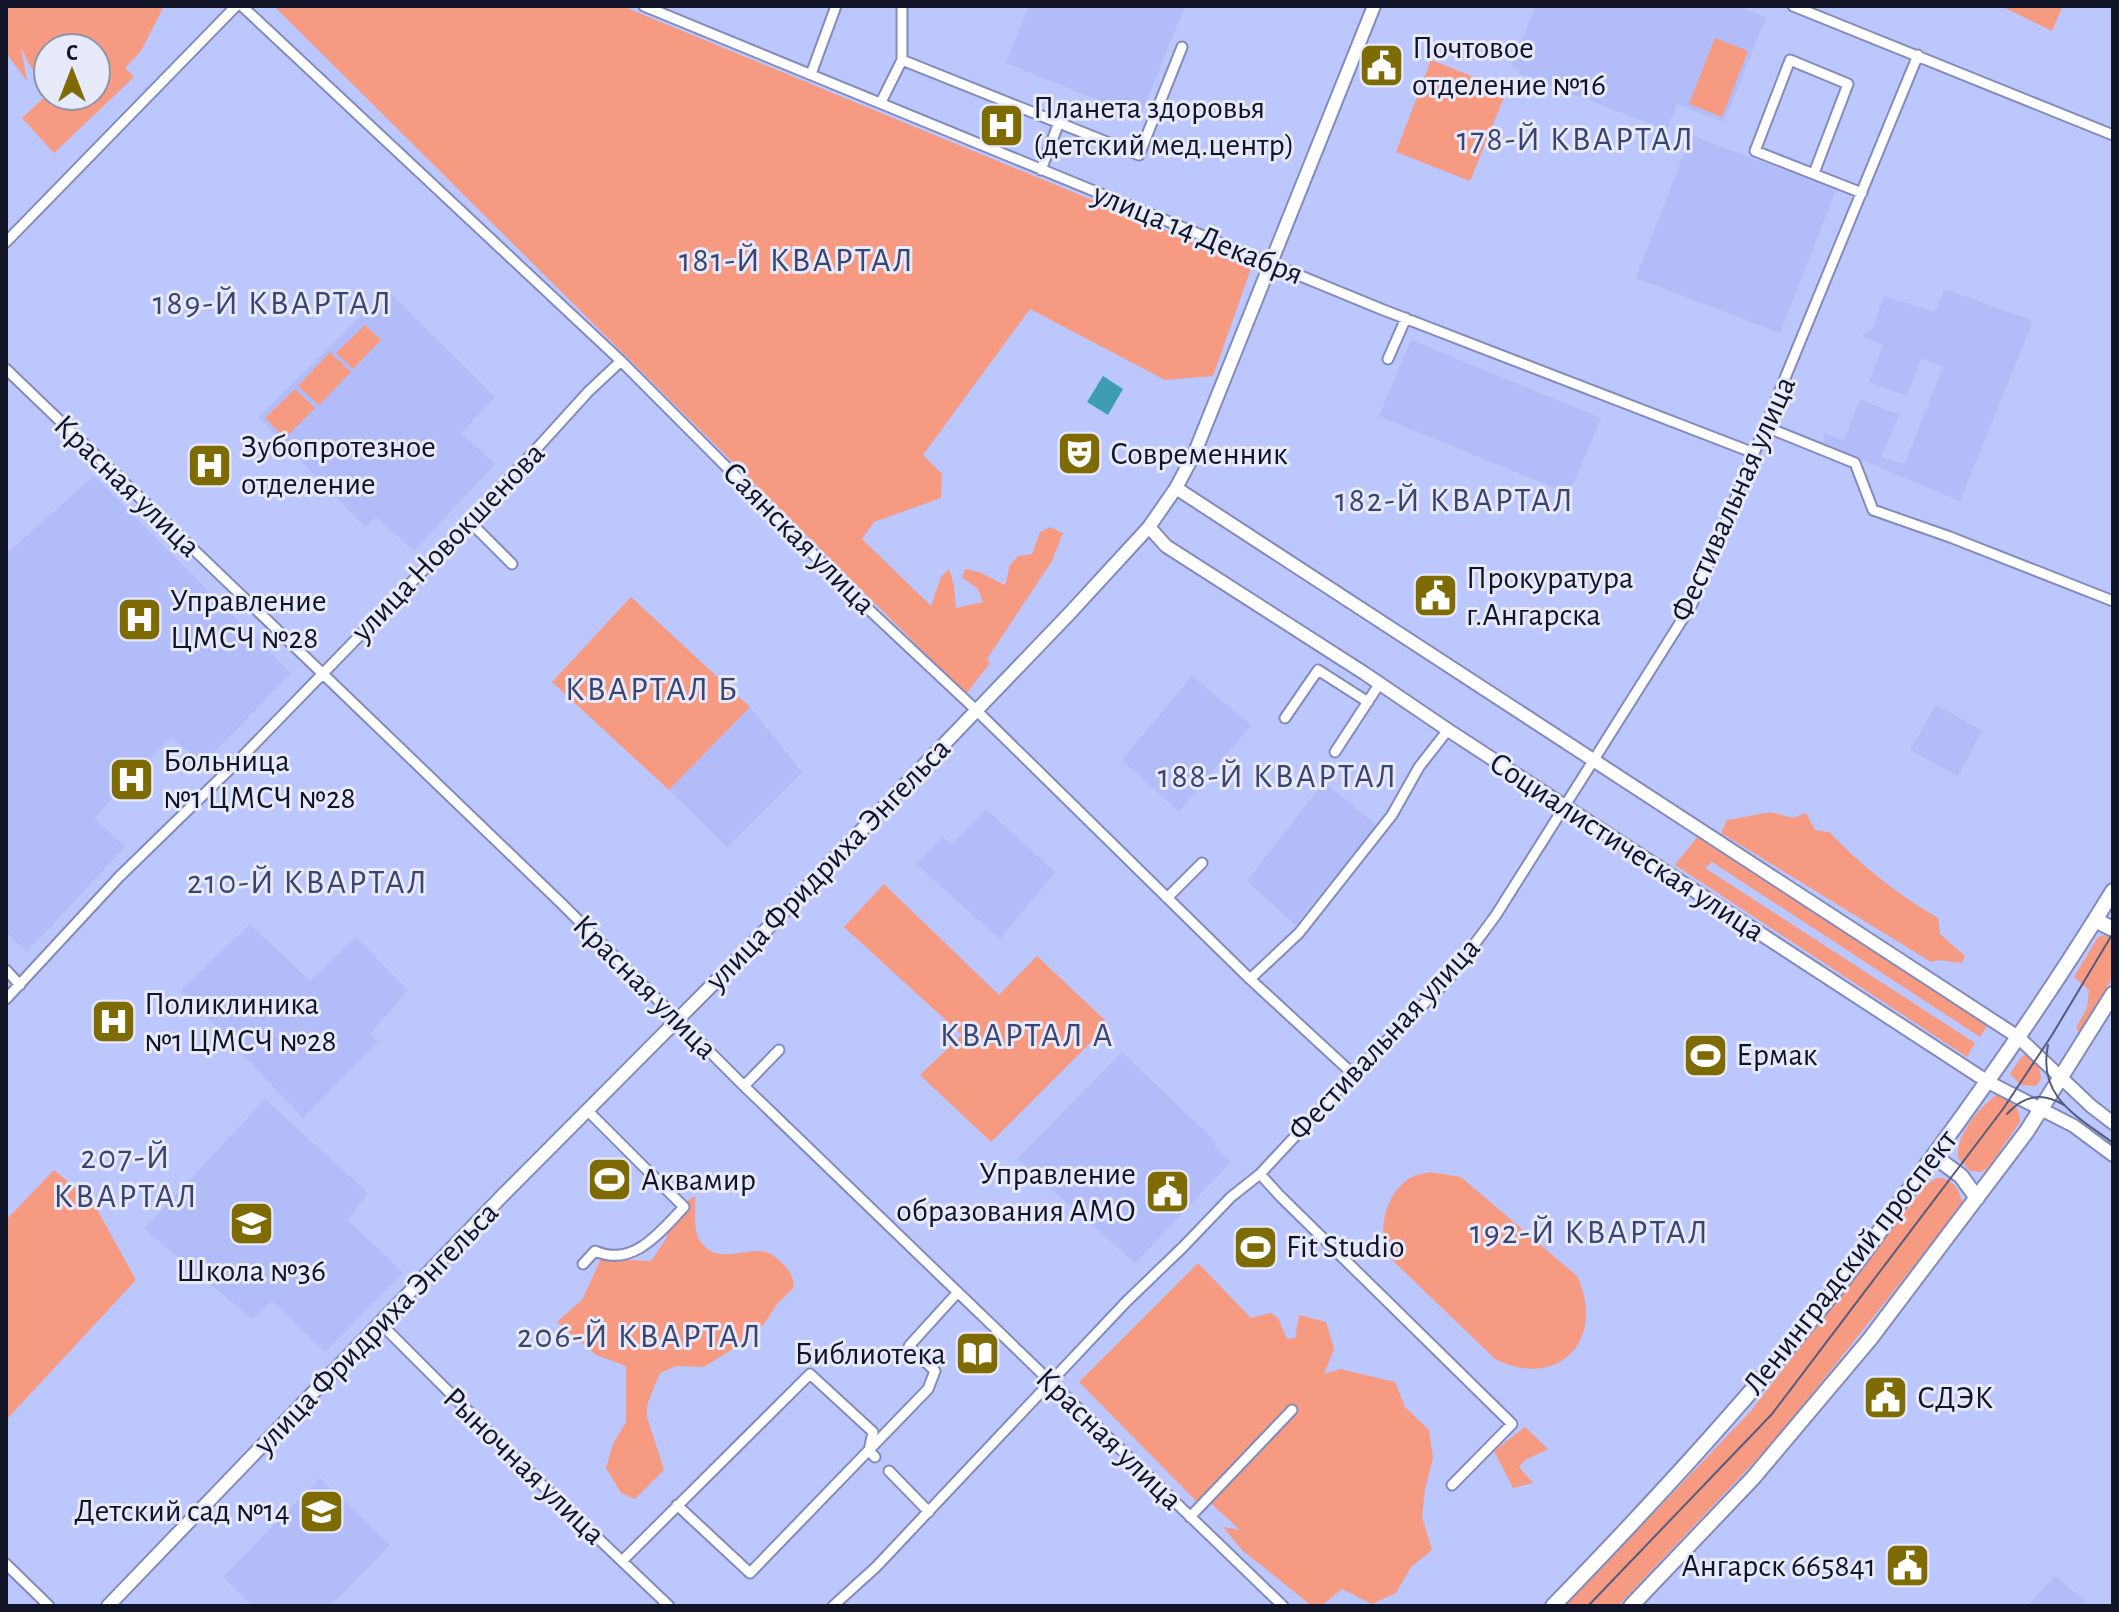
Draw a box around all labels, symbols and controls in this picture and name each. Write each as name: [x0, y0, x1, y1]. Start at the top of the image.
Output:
north arrow: [32, 32, 112, 112]
place label: Почтовое отделение №16: [1412, 32, 1606, 101]
text: С: [66, 42, 78, 64]
public building icon: Почтовое отделение №16: [1357, 42, 1405, 90]
place label: Планета здоровья (детский мед.центр): [1033, 92, 1295, 161]
hospital icon: Планета здоровья (детский мед.центр): [978, 102, 1026, 150]
district label: 178-Й КВАРТАЛ: [1457, 122, 1695, 157]
street label: улица 14 Декабря: [1088, 177, 1307, 291]
district label: 181-Й КВАРТАЛ: [679, 243, 915, 278]
district label: 189-Й КВАРТАЛ: [153, 286, 393, 321]
street label: Фестивальная улица: [1665, 372, 1801, 626]
street label: Красная улица: [48, 409, 206, 563]
theatre icon: Современник: [1055, 430, 1103, 478]
place label: Зубопротезное отделение: [241, 431, 436, 500]
street label: улица Новокшенова: [345, 436, 551, 648]
place label: Современник: [1110, 438, 1288, 470]
hospital icon: Зубопротезное отделение: [186, 441, 234, 489]
street label: Саянская улица: [716, 455, 882, 621]
district label: 182-Й КВАРТАЛ: [1335, 483, 1575, 518]
place label: Прокуратура г.Ангарска: [1466, 562, 1634, 631]
public building icon: Прокуратура г.Ангарска: [1411, 572, 1459, 620]
place label: Управление ЦМСЧ №28: [170, 585, 327, 654]
hospital icon: Управление ЦМСЧ №28: [115, 595, 163, 643]
district label: КВАРТАЛ Б: [565, 673, 739, 707]
street label: улица Фридриха Энгельса: [699, 732, 956, 997]
place label: Больница №1 ЦМСЧ №28: [163, 745, 356, 814]
street label: Социалистическая улица: [1484, 746, 1770, 948]
hospital icon: Больница №1 ЦМСЧ №28: [108, 755, 156, 803]
district label: 188-Й КВАРТАЛ: [1158, 759, 1398, 794]
district label: 210-Й КВАРТАЛ: [187, 865, 429, 900]
street label: Красная улица: [567, 909, 723, 1065]
street label: Фестивальная улица: [1282, 931, 1486, 1147]
place label: Поликлиника №1 ЦМСЧ №28: [144, 988, 337, 1057]
hospital icon: Поликлиника №1 ЦМСЧ №28: [89, 998, 137, 1046]
district label: КВАРТАЛ А: [939, 1019, 1115, 1053]
sports icon: Ермак: [1681, 1031, 1729, 1079]
place label: Ермак: [1736, 1039, 1818, 1071]
street label: Ленинградский проспект: [1737, 1123, 1963, 1400]
district label: 207-Й КВАРТАЛ: [53, 1140, 199, 1214]
sports icon: Аквамир: [586, 1156, 634, 1204]
place label: Управление образования АМО: [896, 1158, 1136, 1227]
place label: Аквамир: [641, 1164, 756, 1196]
public building icon: Управление образования АМО: [1143, 1168, 1191, 1216]
street label: улица Фридриха Энгельса: [247, 1196, 504, 1461]
school or university icon: Школа №36: [227, 1200, 275, 1248]
district label: 192-Й КВАРТАЛ: [1470, 1215, 1710, 1250]
sports icon: Fit Studio: [1231, 1223, 1279, 1271]
place label: Fit Studio: [1286, 1231, 1405, 1263]
place label: Школа №36: [176, 1255, 326, 1287]
district label: 206-Й КВАРТАЛ: [517, 1319, 763, 1354]
library icon: Библиотека: [953, 1330, 1001, 1378]
place label: Библиотека: [794, 1338, 946, 1370]
street label: Красная улица: [1030, 1362, 1188, 1516]
public building icon: СДЭК: [1862, 1374, 1910, 1422]
street label: Рыночная улица: [437, 1381, 611, 1551]
place label: СДЭК: [1917, 1382, 1993, 1414]
school or university icon: Детский сад №14: [297, 1487, 345, 1535]
place label: Детский сад №14: [74, 1495, 290, 1527]
public building icon: Ангарск 665841: [1883, 1542, 1931, 1590]
place label: Ангарск 665841: [1681, 1550, 1876, 1582]

